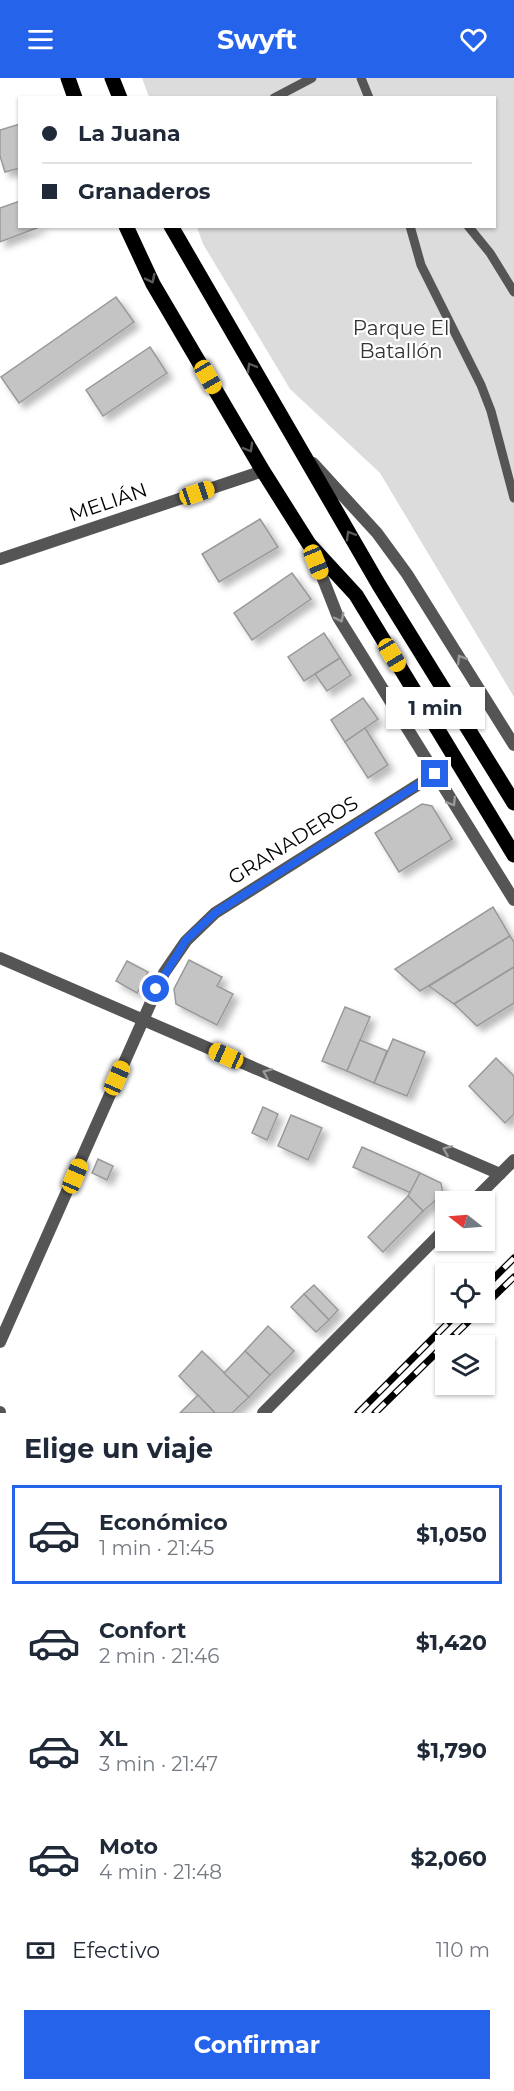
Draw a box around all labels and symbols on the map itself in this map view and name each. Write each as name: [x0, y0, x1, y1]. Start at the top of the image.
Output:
one-way arrow: [144, 273, 155, 284]
park label: Parque El Batallón: [353, 316, 449, 363]
car: [191, 357, 225, 397]
one-way arrow: [246, 362, 258, 373]
one-way arrow: [242, 442, 254, 452]
street label: MELIÁN: [66, 477, 150, 527]
car: [177, 479, 217, 507]
one-way arrow: [345, 530, 357, 541]
car: [301, 542, 331, 582]
one-way arrow: [333, 611, 344, 622]
car: [375, 635, 409, 675]
one-way arrow: [457, 655, 468, 666]
callout: 1 min: [386, 687, 484, 729]
route end: [421, 760, 448, 787]
street label: GRANADEROS: [224, 791, 362, 889]
one-way arrow: [445, 796, 457, 806]
route start: [142, 975, 169, 1002]
car: [206, 1040, 246, 1072]
car: [101, 1058, 133, 1098]
one-way arrow: [263, 1069, 274, 1081]
one-way arrow: [442, 1146, 453, 1158]
car: [60, 1156, 90, 1196]
north arrow: [435, 1191, 495, 1251]

